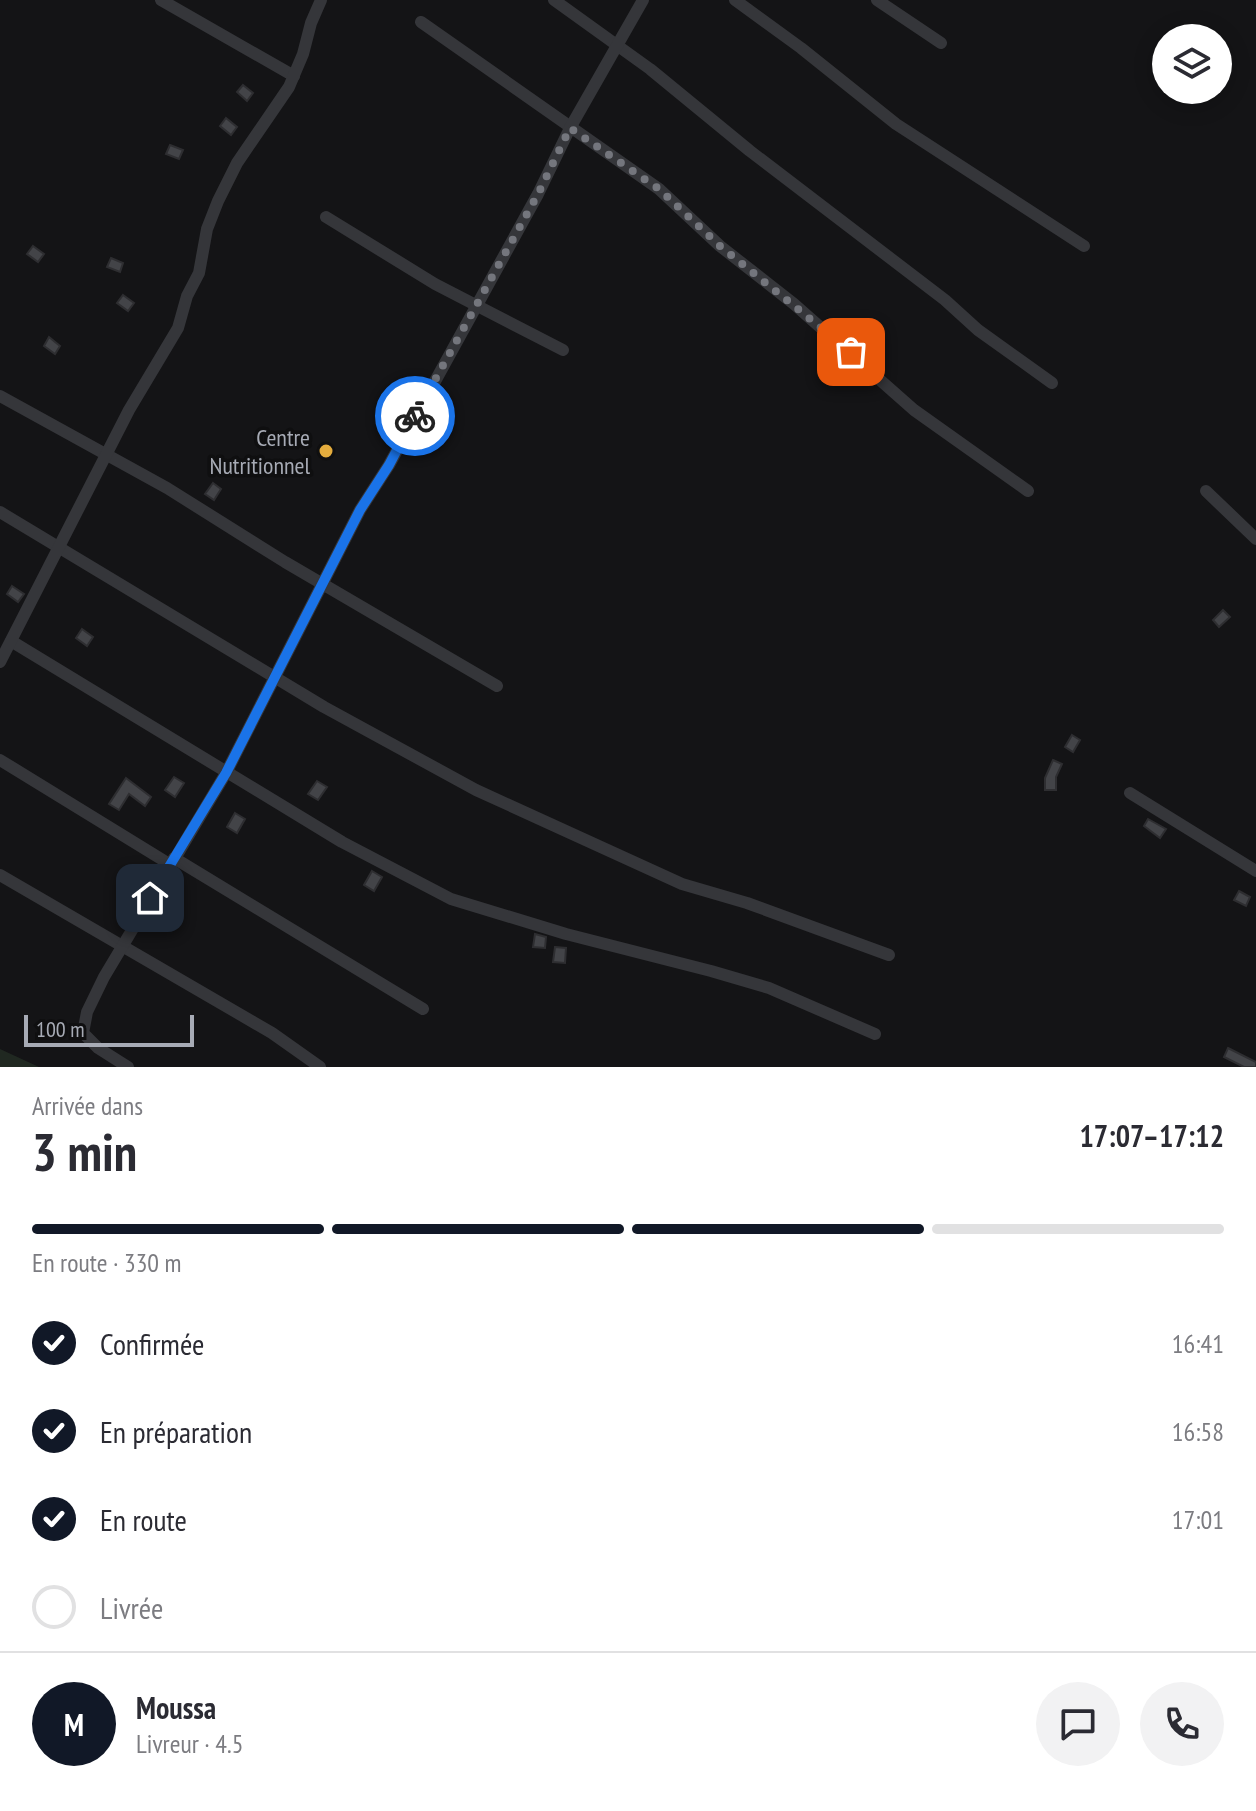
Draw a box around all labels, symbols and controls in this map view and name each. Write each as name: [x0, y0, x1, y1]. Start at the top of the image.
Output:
map controls: [1152, 24, 1232, 104]
button: layers: [1152, 24, 1232, 104]
pin: [817, 318, 885, 386]
icon: bag: [829, 330, 873, 374]
courier: [375, 376, 455, 456]
icon: bike: [393, 394, 437, 438]
place label: Centre Nutritionnel: [210, 422, 310, 481]
marker: Centre Nutritionnel: [317, 442, 335, 460]
pin: [116, 864, 184, 932]
icon: home: [128, 876, 172, 920]
scale bar: [24, 1011, 194, 1047]
text: 100 m: [36, 1015, 85, 1043]
text: Arrivée dans: [32, 1089, 143, 1122]
text: 17:07–17:12: [1080, 1116, 1224, 1155]
text: 3 min: [32, 1118, 137, 1185]
text: En route · 330 m: [32, 1246, 182, 1279]
icon: check: [32, 1321, 76, 1365]
text: Confirmée: [100, 1324, 204, 1363]
text: 16:41: [1172, 1327, 1224, 1360]
icon: check: [32, 1409, 76, 1453]
text: En préparation: [100, 1412, 252, 1451]
text: 16:58: [1172, 1415, 1224, 1448]
icon: check: [32, 1497, 76, 1541]
text: En route: [100, 1500, 187, 1539]
text: 17:01: [1172, 1503, 1224, 1536]
text: Livrée: [100, 1588, 163, 1627]
button: chat: [1036, 1682, 1120, 1766]
button: phone: [1140, 1682, 1224, 1766]
text: Moussa: [136, 1688, 216, 1727]
text: M: [64, 1705, 84, 1744]
text: Livreur · 4.5: [136, 1727, 243, 1760]

